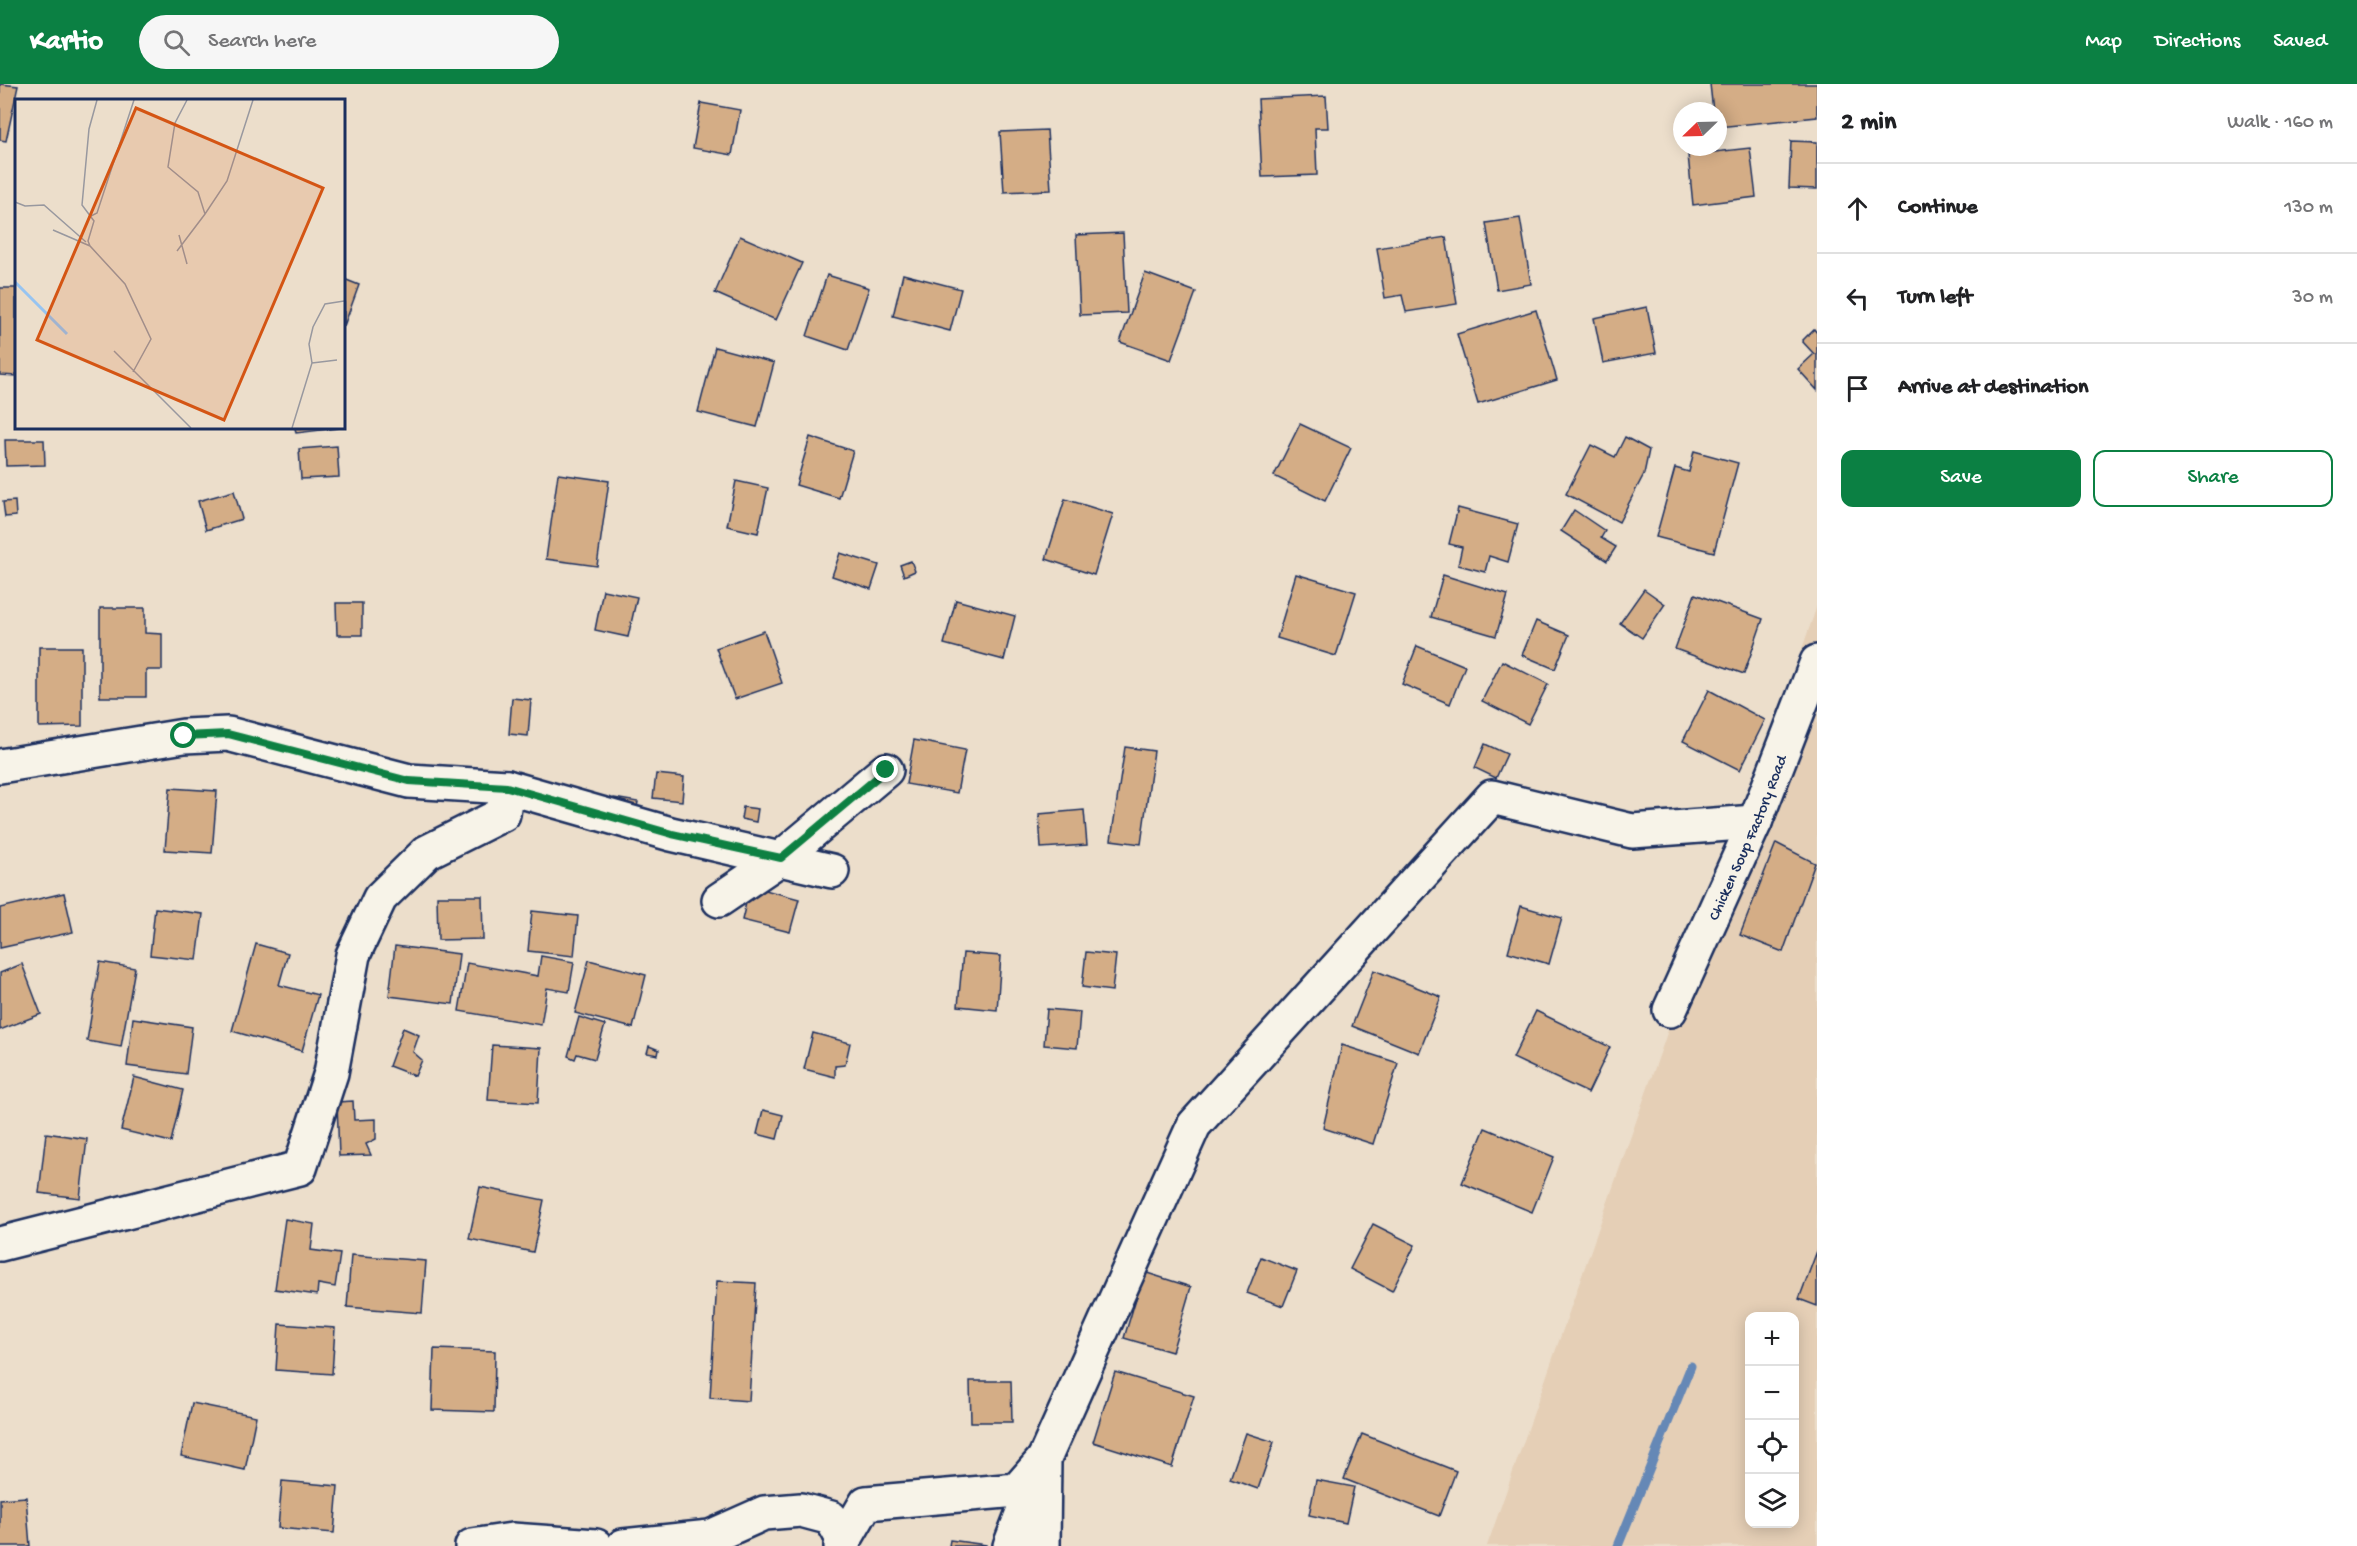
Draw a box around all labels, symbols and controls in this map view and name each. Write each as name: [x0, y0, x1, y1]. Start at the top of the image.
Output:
search box: [139, 15, 559, 69]
text: Kartio: [30, 26, 103, 59]
icon: search: [160, 26, 193, 59]
text: Search here: [208, 29, 316, 55]
text: Map: [2085, 30, 2122, 55]
text: Directions: [2155, 30, 2240, 55]
text: Saved: [2273, 30, 2327, 55]
inset map: [15, 99, 345, 429]
north arrow: [1673, 102, 1727, 156]
text: 2 min: [1841, 108, 1896, 139]
text: Walk · 160 m: [2227, 112, 2333, 135]
icon: ahead: [1841, 192, 1874, 225]
text: Continue: [1898, 195, 1978, 221]
text: 130 m: [2284, 197, 2333, 220]
icon: left: [1841, 282, 1874, 315]
text: Turn left: [1898, 285, 1972, 311]
text: 30 m: [2292, 287, 2333, 310]
icon: arrive: [1841, 372, 1874, 405]
text: Arrive at destination: [1898, 375, 2088, 401]
button: Save: [1841, 450, 2081, 507]
button: Share: [2093, 450, 2333, 507]
route start: [170, 722, 196, 748]
street label: Chicken Soup Factory Road: [1706, 752, 1794, 924]
route end: [872, 756, 898, 782]
map controls: [1745, 1312, 1799, 1528]
button: +: [1745, 1312, 1799, 1366]
button: −: [1745, 1366, 1799, 1420]
button: locate: [1745, 1420, 1799, 1474]
button: layers: [1745, 1474, 1799, 1528]

